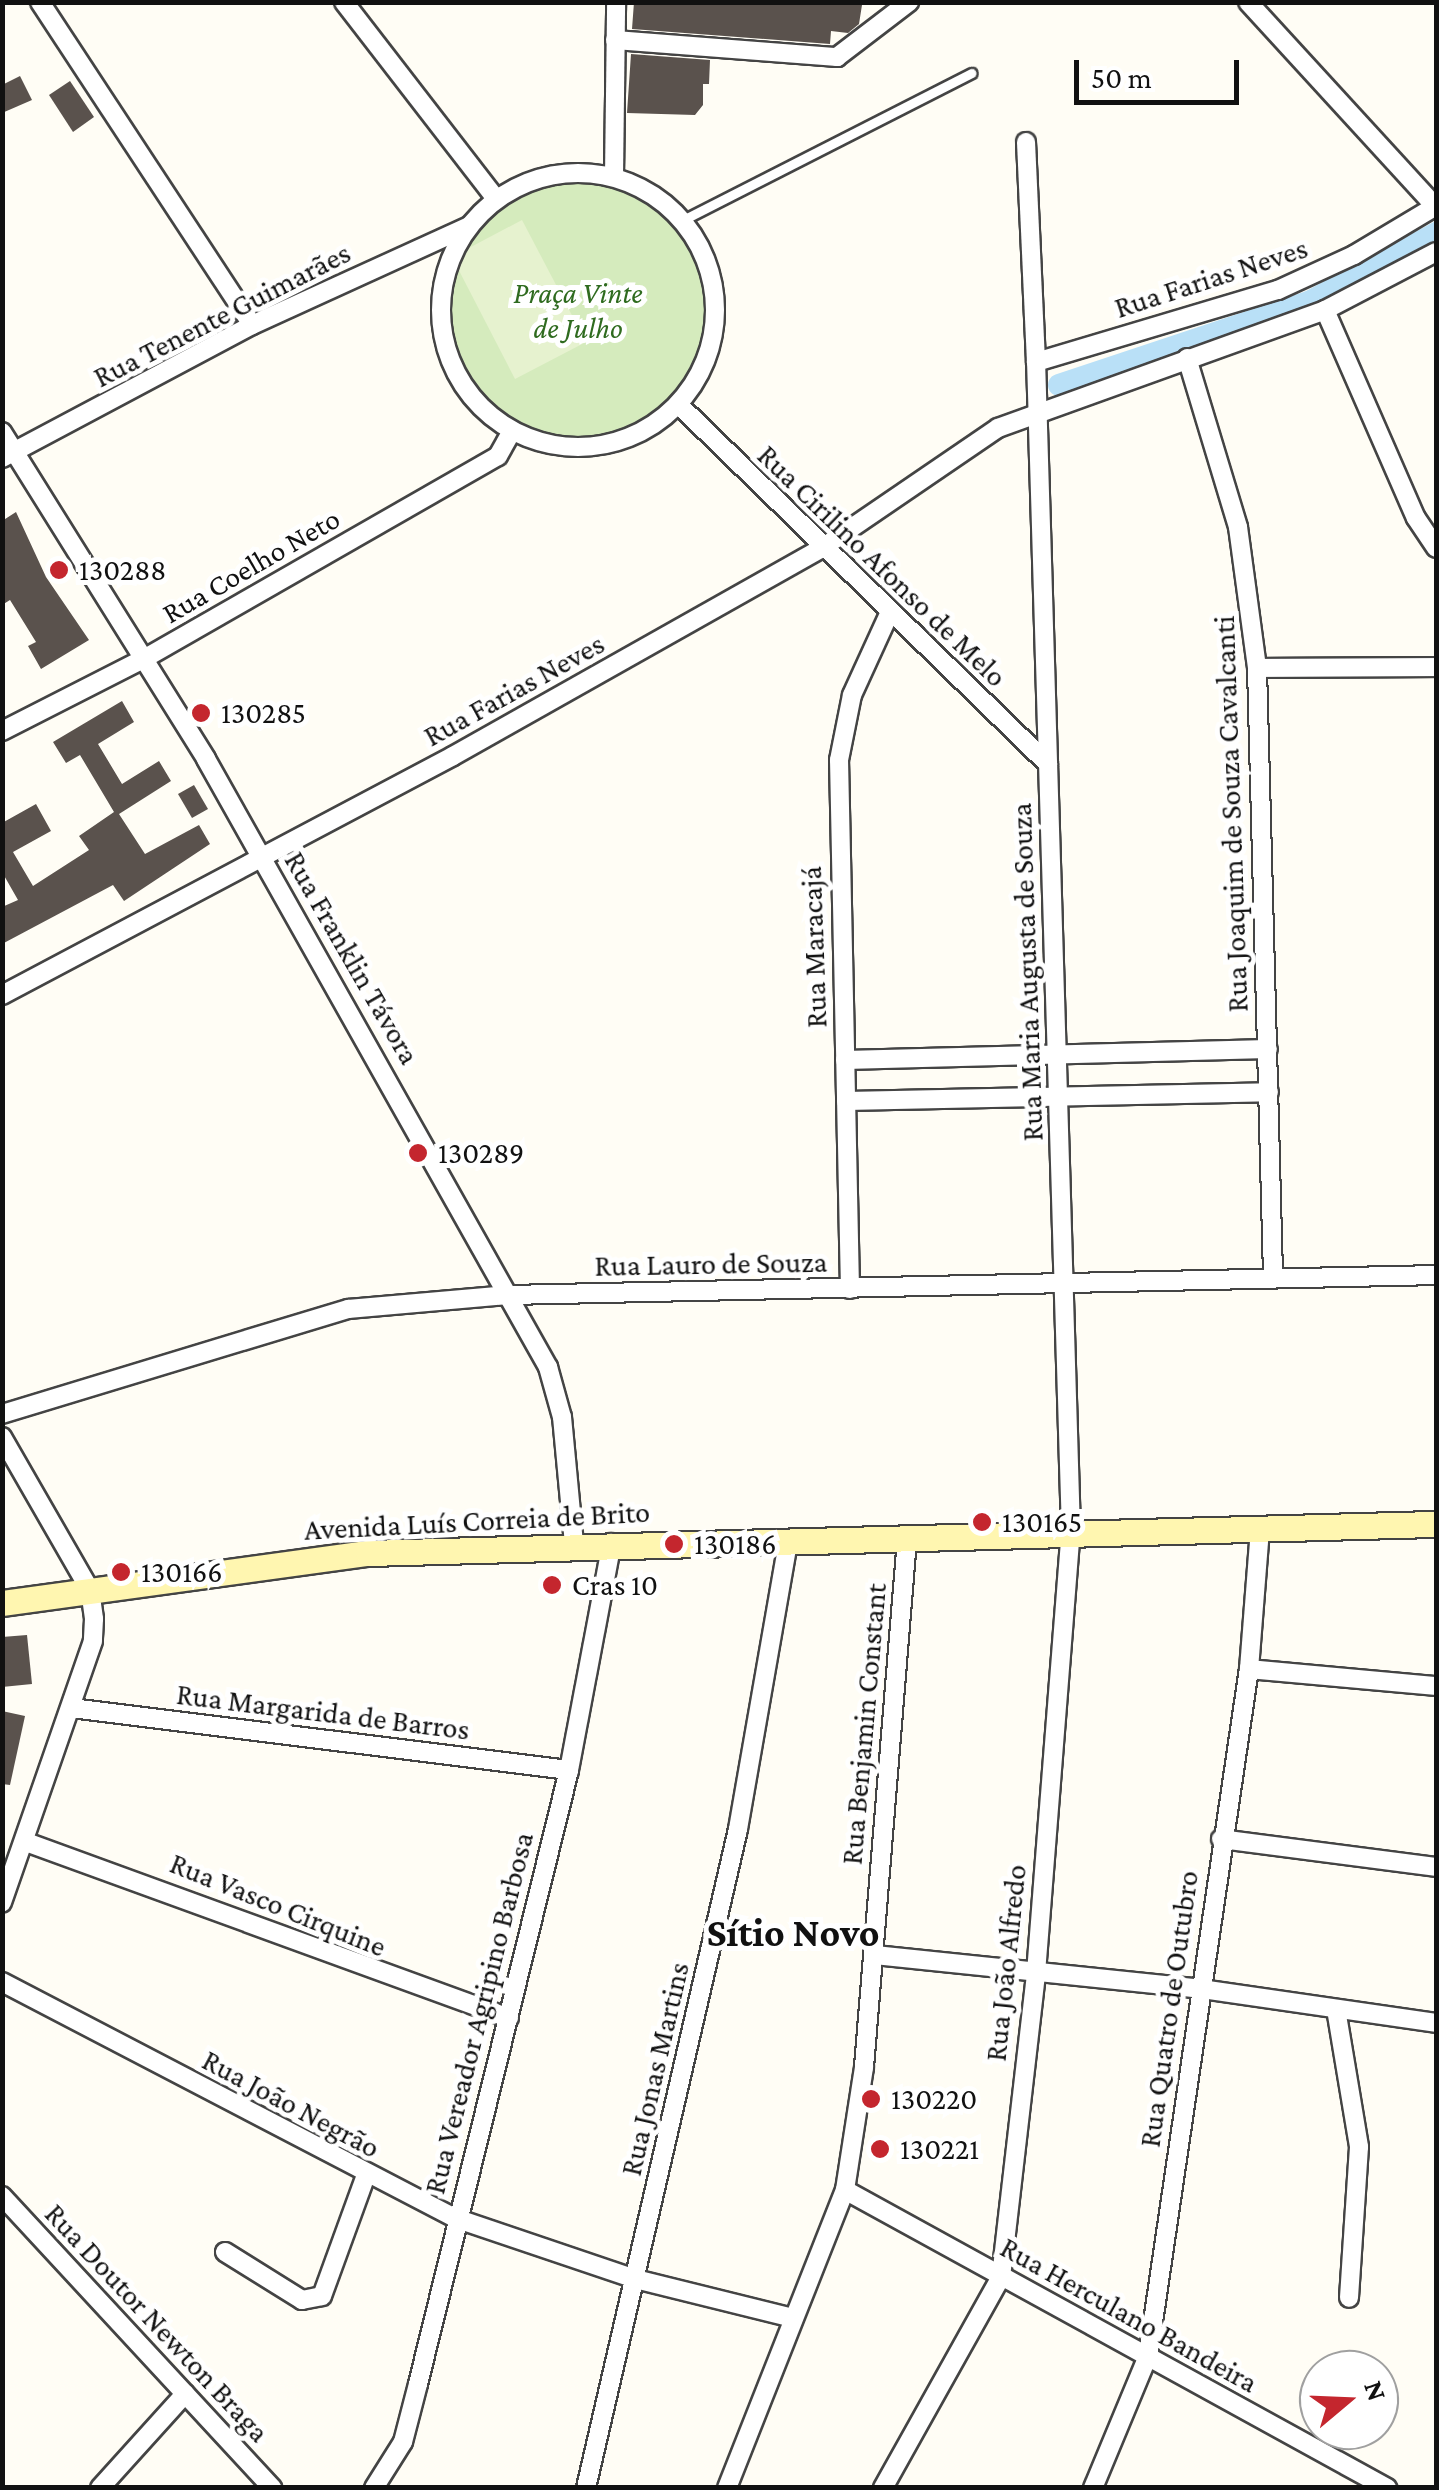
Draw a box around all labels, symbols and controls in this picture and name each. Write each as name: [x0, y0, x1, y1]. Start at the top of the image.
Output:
scale bar: [1079, 40, 1244, 102]
text: 50 m: [1091, 61, 1152, 94]
street label: Rua Farias Neves: [1110, 230, 1312, 326]
street label: Rua Tenente Guimarães: [87, 235, 357, 395]
park label: Praça Vinte de Julho: [513, 275, 643, 346]
street label: Rua Cirilino Afonso de Melo: [750, 438, 1014, 694]
street label: Rua Coelho Neto: [156, 501, 346, 631]
place label: 130288: [79, 552, 166, 588]
marker: 130288: [48, 559, 70, 581]
street label: Rua Joaquim de Souza Cavalcanti: [1206, 615, 1256, 1013]
street label: Rua Farias Neves: [418, 626, 610, 754]
place label: 130285: [221, 695, 306, 731]
marker: 130285: [190, 702, 212, 724]
street label: Rua Maria Augusta de Souza: [1003, 802, 1051, 1142]
street label: Rua Franklin Távora: [277, 845, 427, 1071]
street label: Rua Maracajá: [793, 865, 835, 1029]
place label: 130289: [438, 1135, 524, 1171]
marker: 130289: [407, 1142, 429, 1164]
street label: Rua Lauro de Souza: [594, 1244, 828, 1284]
street label: Avenida Luís Correia de Brito: [303, 1494, 651, 1548]
place label: 130165: [1002, 1504, 1082, 1540]
marker: 130165: [971, 1511, 993, 1533]
place label: 130186: [694, 1526, 776, 1562]
marker: 130186: [663, 1533, 685, 1555]
place label: 130166: [141, 1554, 223, 1590]
marker: 130166: [110, 1561, 132, 1583]
place label: Cras 10: [572, 1567, 658, 1603]
marker: Cras 10: [541, 1574, 563, 1596]
street label: Rua Benjamin Constant: [834, 1582, 894, 1866]
street label: Rua Margarida de Barros: [174, 1676, 472, 1748]
street label: Rua Vereador Agripino Barbosa: [417, 1828, 541, 2198]
street label: Rua Vasco Cirquine: [165, 1845, 391, 1965]
street label: Rua João Alfredo: [978, 1863, 1034, 2063]
street label: Rua Quatro de Outubro: [1132, 1868, 1206, 2150]
district label: Sítio Novo: [706, 1909, 880, 1957]
street label: Rua Jonas Martins: [613, 1959, 697, 2179]
street label: Rua João Negrão: [196, 2042, 386, 2166]
place label: 130220: [891, 2081, 977, 2117]
marker: 130220: [860, 2088, 882, 2110]
place label: 130221: [900, 2131, 979, 2167]
marker: 130221: [869, 2138, 891, 2160]
street label: Rua Doutor Newton Braga: [37, 2196, 277, 2450]
street label: Rua Herculano Bandeira: [994, 2229, 1264, 2401]
north arrow: [1299, 2350, 1399, 2450]
text: N: [1358, 2377, 1394, 2405]

